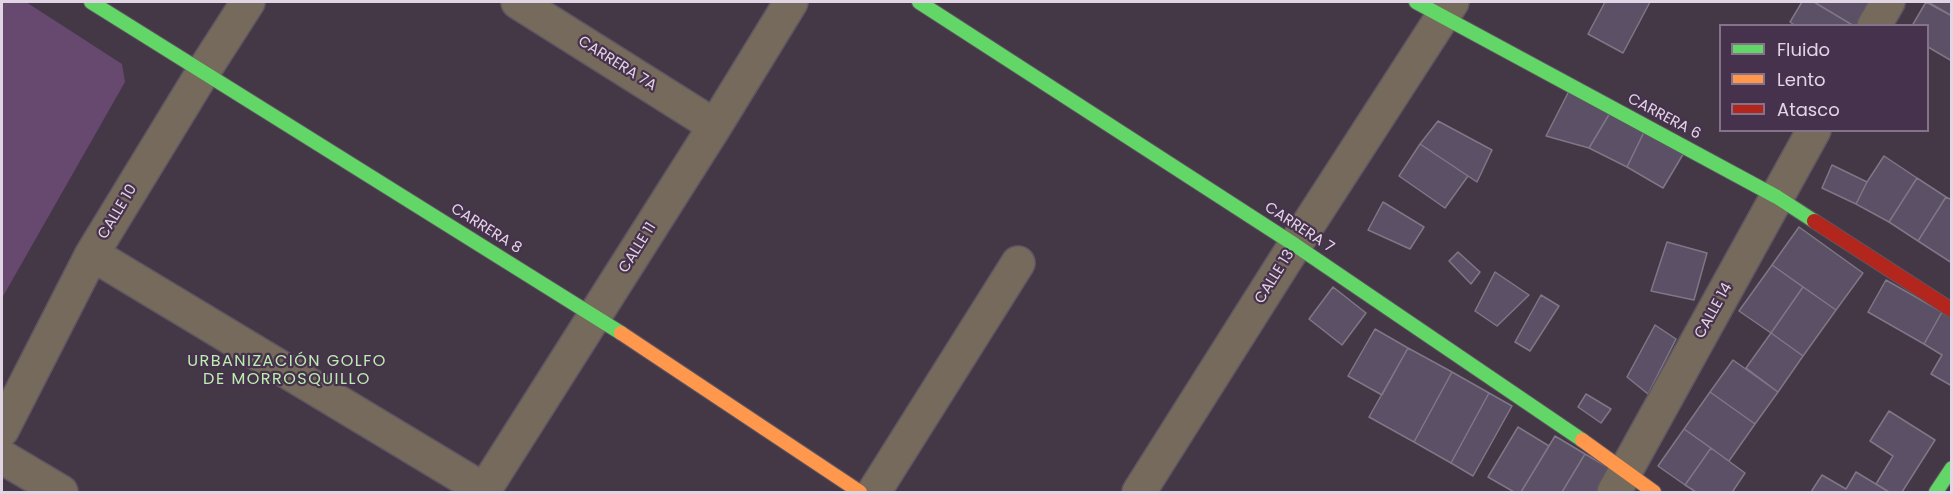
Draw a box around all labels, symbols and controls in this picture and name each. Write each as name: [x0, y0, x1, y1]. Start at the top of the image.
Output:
legend: [1719, 24, 1929, 132]
street label: CARRERA 7A: [574, 33, 660, 95]
text: Fluido: [1777, 37, 1830, 62]
text: Lento: [1777, 67, 1826, 92]
street label: CARRERA 6: [1624, 90, 1704, 144]
text: Atasco: [1777, 97, 1840, 122]
street label: CALLE 10: [95, 181, 141, 243]
street label: CARRERA 7: [1261, 199, 1337, 257]
street label: CARRERA 8: [447, 200, 525, 258]
street label: CALLE 11: [616, 220, 660, 276]
street label: CALLE 13: [1251, 247, 1299, 307]
street label: CALLE 14: [1691, 280, 1737, 342]
district label: URBANIZACIÓN GOLFO DE MORROSQUILLO: [187, 352, 387, 390]

